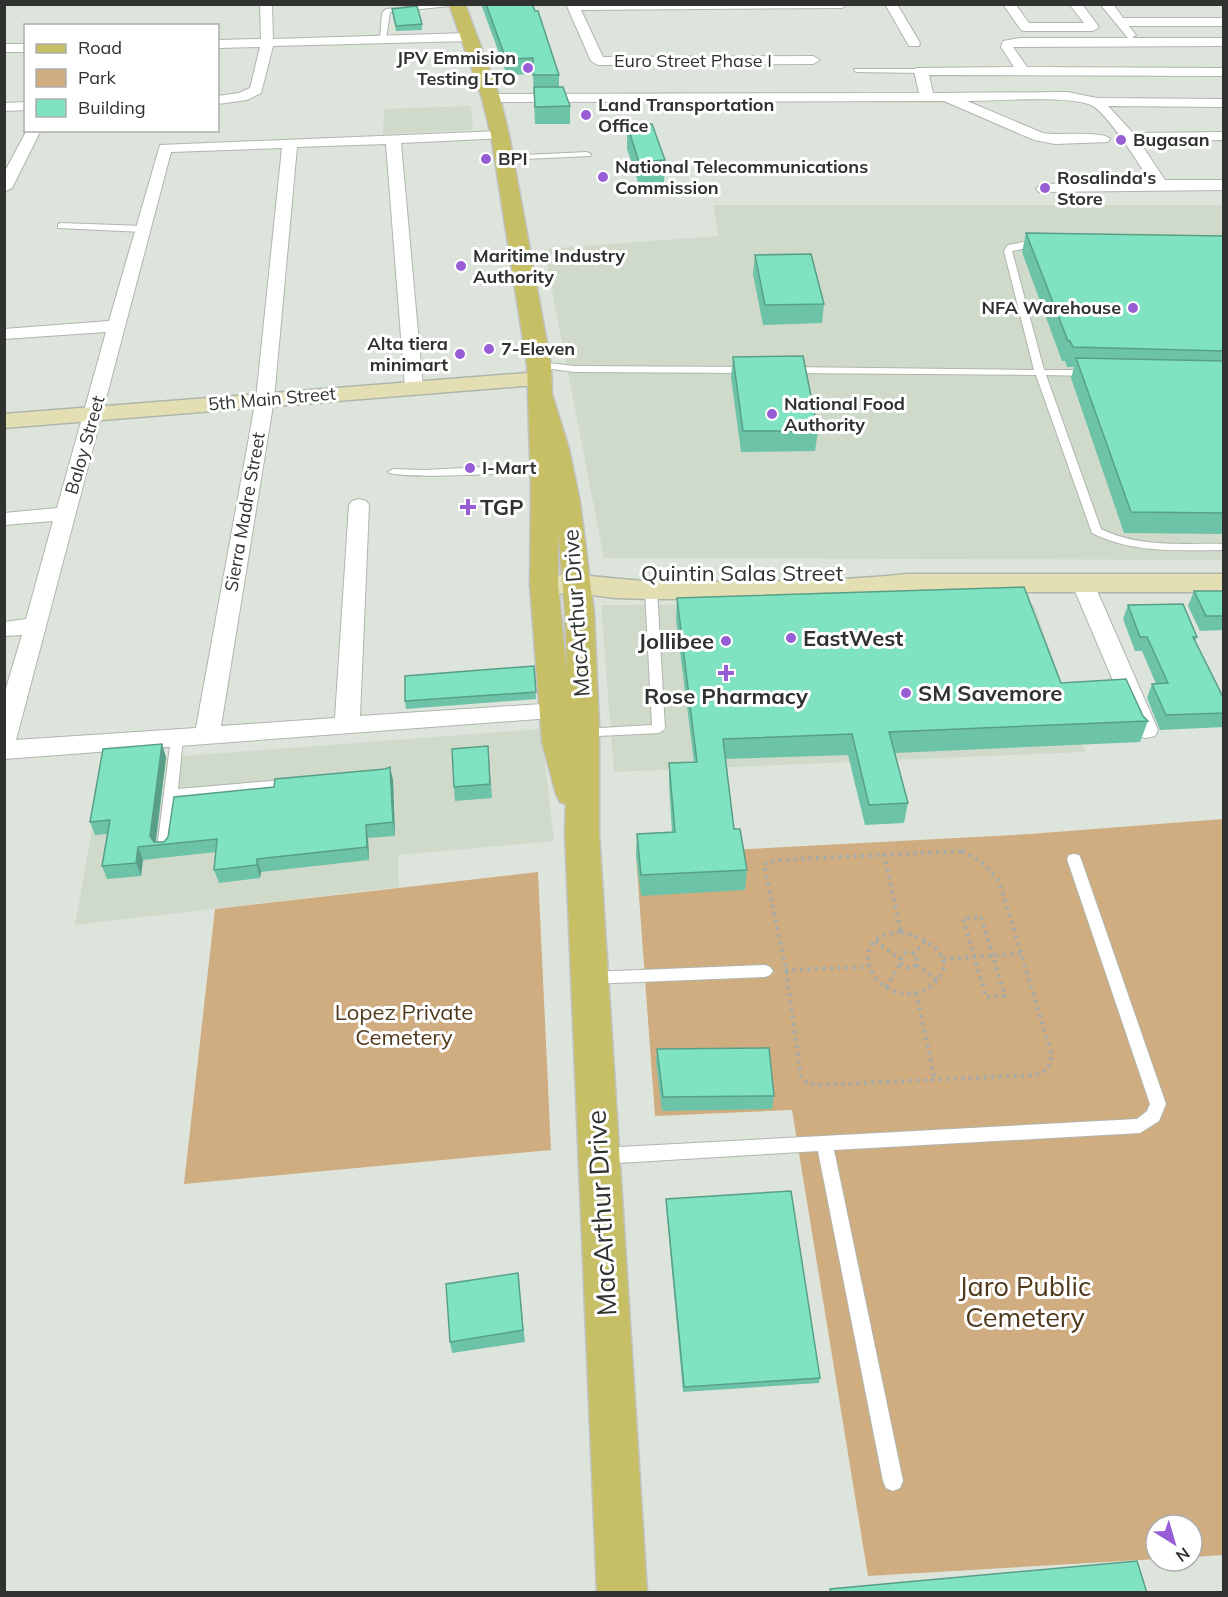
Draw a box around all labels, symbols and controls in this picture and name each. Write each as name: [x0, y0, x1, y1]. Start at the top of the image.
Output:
legend: [24, 24, 219, 132]
text: Road: [78, 36, 122, 59]
place label: JPV Emmision Testing LTO: [397, 46, 516, 90]
street label: Euro Street Phase I: [614, 49, 772, 72]
marker: JPV Emmision Testing LTO: [521, 61, 535, 75]
text: Park: [78, 66, 117, 89]
place label: Land Transportation Office: [598, 93, 774, 137]
text: Building: [78, 96, 146, 119]
marker: Land Transportation Office: [579, 108, 593, 122]
place label: Bugasan: [1133, 128, 1210, 151]
marker: Bugasan: [1114, 133, 1128, 147]
place label: BPI: [498, 147, 528, 170]
marker: BPI: [479, 152, 493, 166]
place label: National Telecommunications Commission: [615, 155, 868, 199]
place label: Rosalinda's Store: [1057, 166, 1156, 210]
marker: National Telecommunications Commission: [596, 170, 610, 184]
marker: Rosalinda's Store: [1038, 181, 1052, 195]
place label: Maritime Industry Authority: [473, 244, 625, 288]
marker: Maritime Industry Authority: [454, 259, 468, 273]
place label: NFA Warehouse: [982, 296, 1121, 319]
marker: NFA Warehouse: [1126, 301, 1140, 315]
place label: Alta tiera minimart: [367, 332, 448, 376]
place label: 7-Eleven: [501, 337, 575, 360]
marker: 7-Eleven: [482, 342, 496, 356]
marker: Alta tiera minimart: [453, 347, 467, 361]
street label: 5th Main Street: [207, 381, 337, 416]
place label: National Food Authority: [784, 392, 905, 436]
street label: Baloy Street: [59, 393, 110, 497]
marker: National Food Authority: [765, 407, 779, 421]
street label: Sierra Madre Street: [219, 430, 270, 593]
place label: I-Mart: [482, 456, 536, 479]
marker: I-Mart: [463, 461, 477, 475]
place label: TGP: [480, 493, 524, 521]
marker: TGP: [461, 500, 475, 514]
street label: MacArthur Drive: [556, 528, 596, 698]
street label: Quintin Salas Street: [641, 559, 843, 587]
place label: EastWest: [803, 624, 903, 652]
place label: Jollibee: [638, 627, 714, 655]
marker: EastWest: [784, 631, 798, 645]
marker: Jollibee: [719, 634, 733, 648]
marker: Rose Pharmacy: [719, 666, 733, 680]
place label: SM Savemore: [918, 679, 1062, 707]
place label: Rose Pharmacy: [644, 682, 808, 710]
marker: SM Savemore: [899, 686, 913, 700]
park label: Lopez Private Cemetery: [335, 998, 473, 1051]
street label: MacArthur Drive: [579, 1109, 623, 1317]
park label: Jaro Public Cemetery: [959, 1269, 1091, 1334]
north arrow: [1144, 1513, 1204, 1573]
text: N: [1172, 1543, 1194, 1567]

